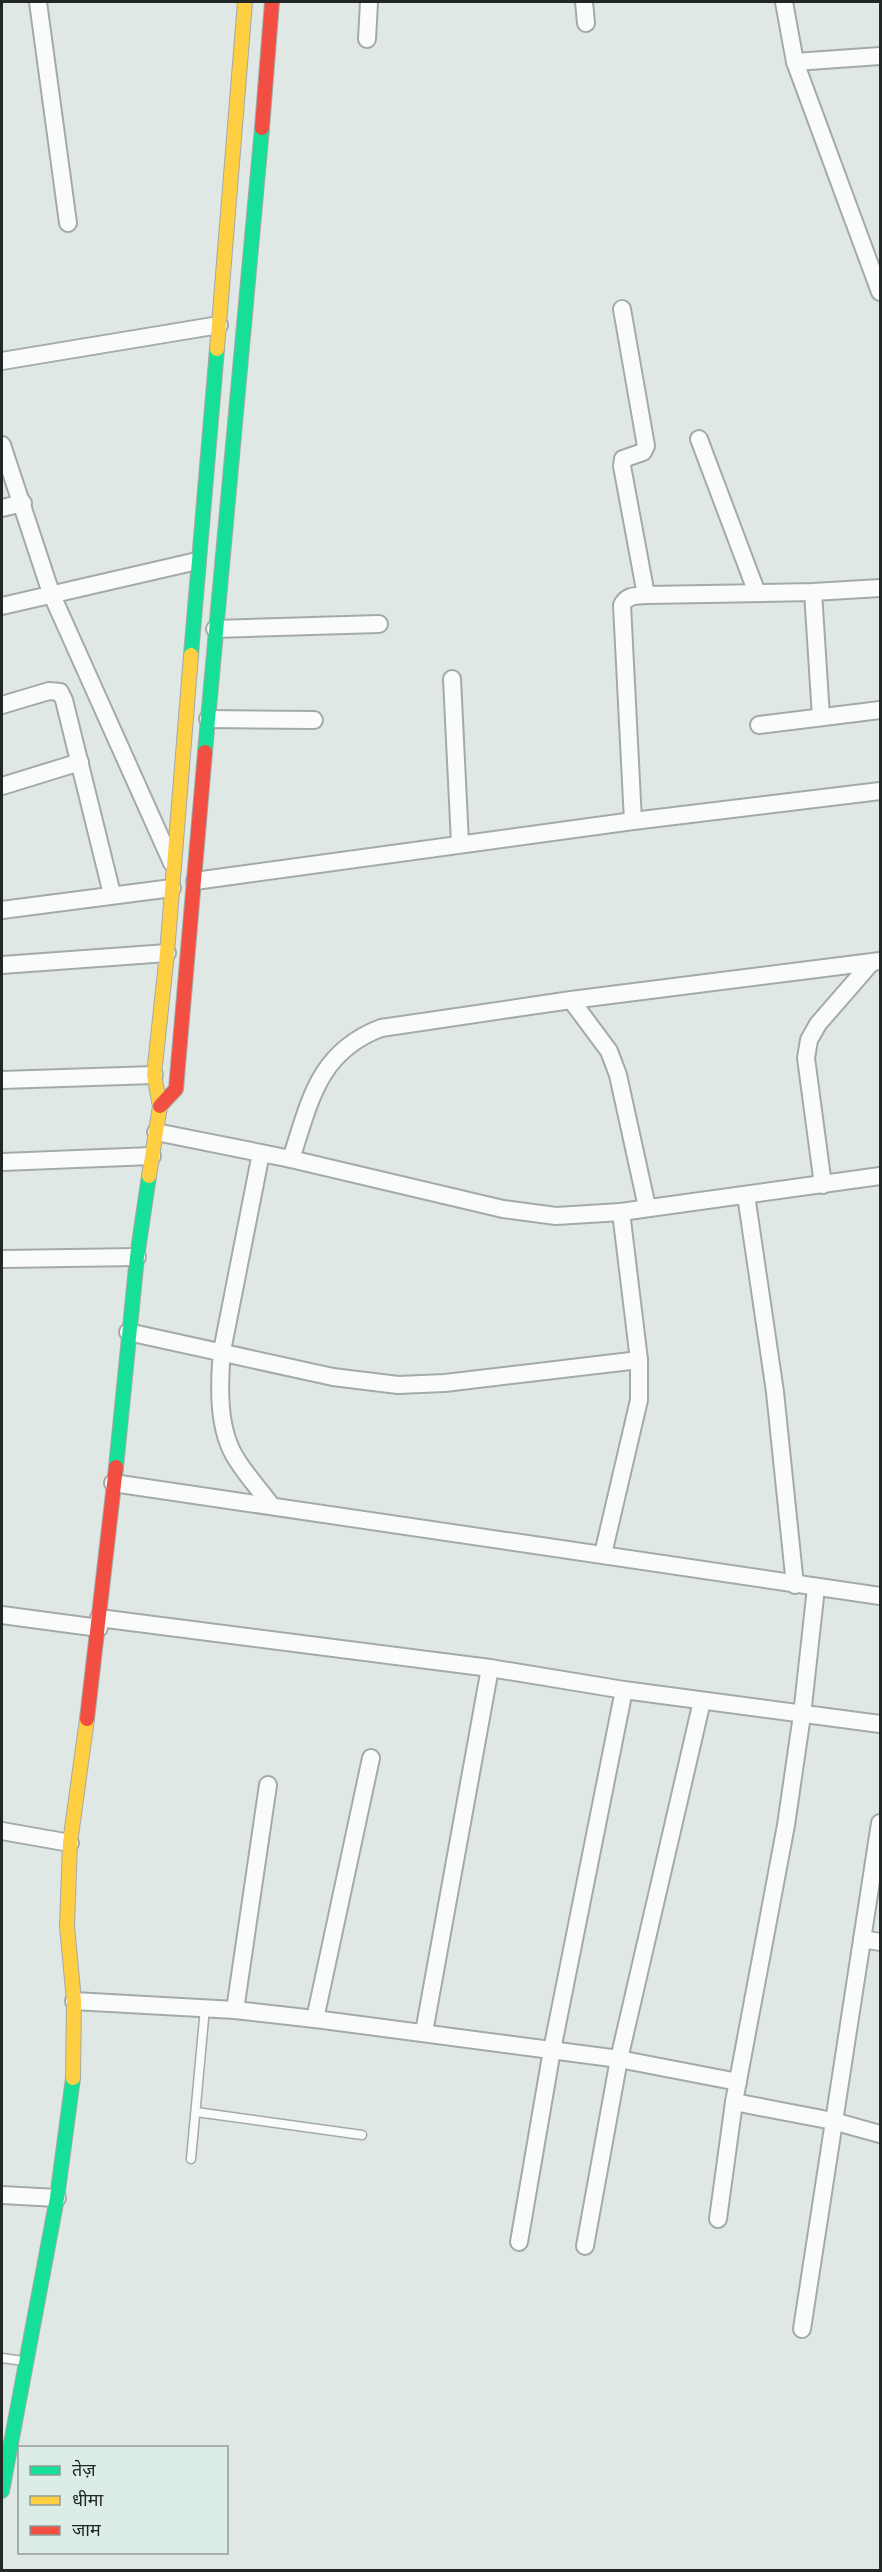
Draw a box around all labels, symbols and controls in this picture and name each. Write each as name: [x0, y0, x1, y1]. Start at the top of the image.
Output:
legend: [18, 2446, 228, 2554]
text: तेज़: [72, 2459, 96, 2481]
text: धीमा: [72, 2490, 103, 2511]
text: जाम: [72, 2520, 102, 2541]

